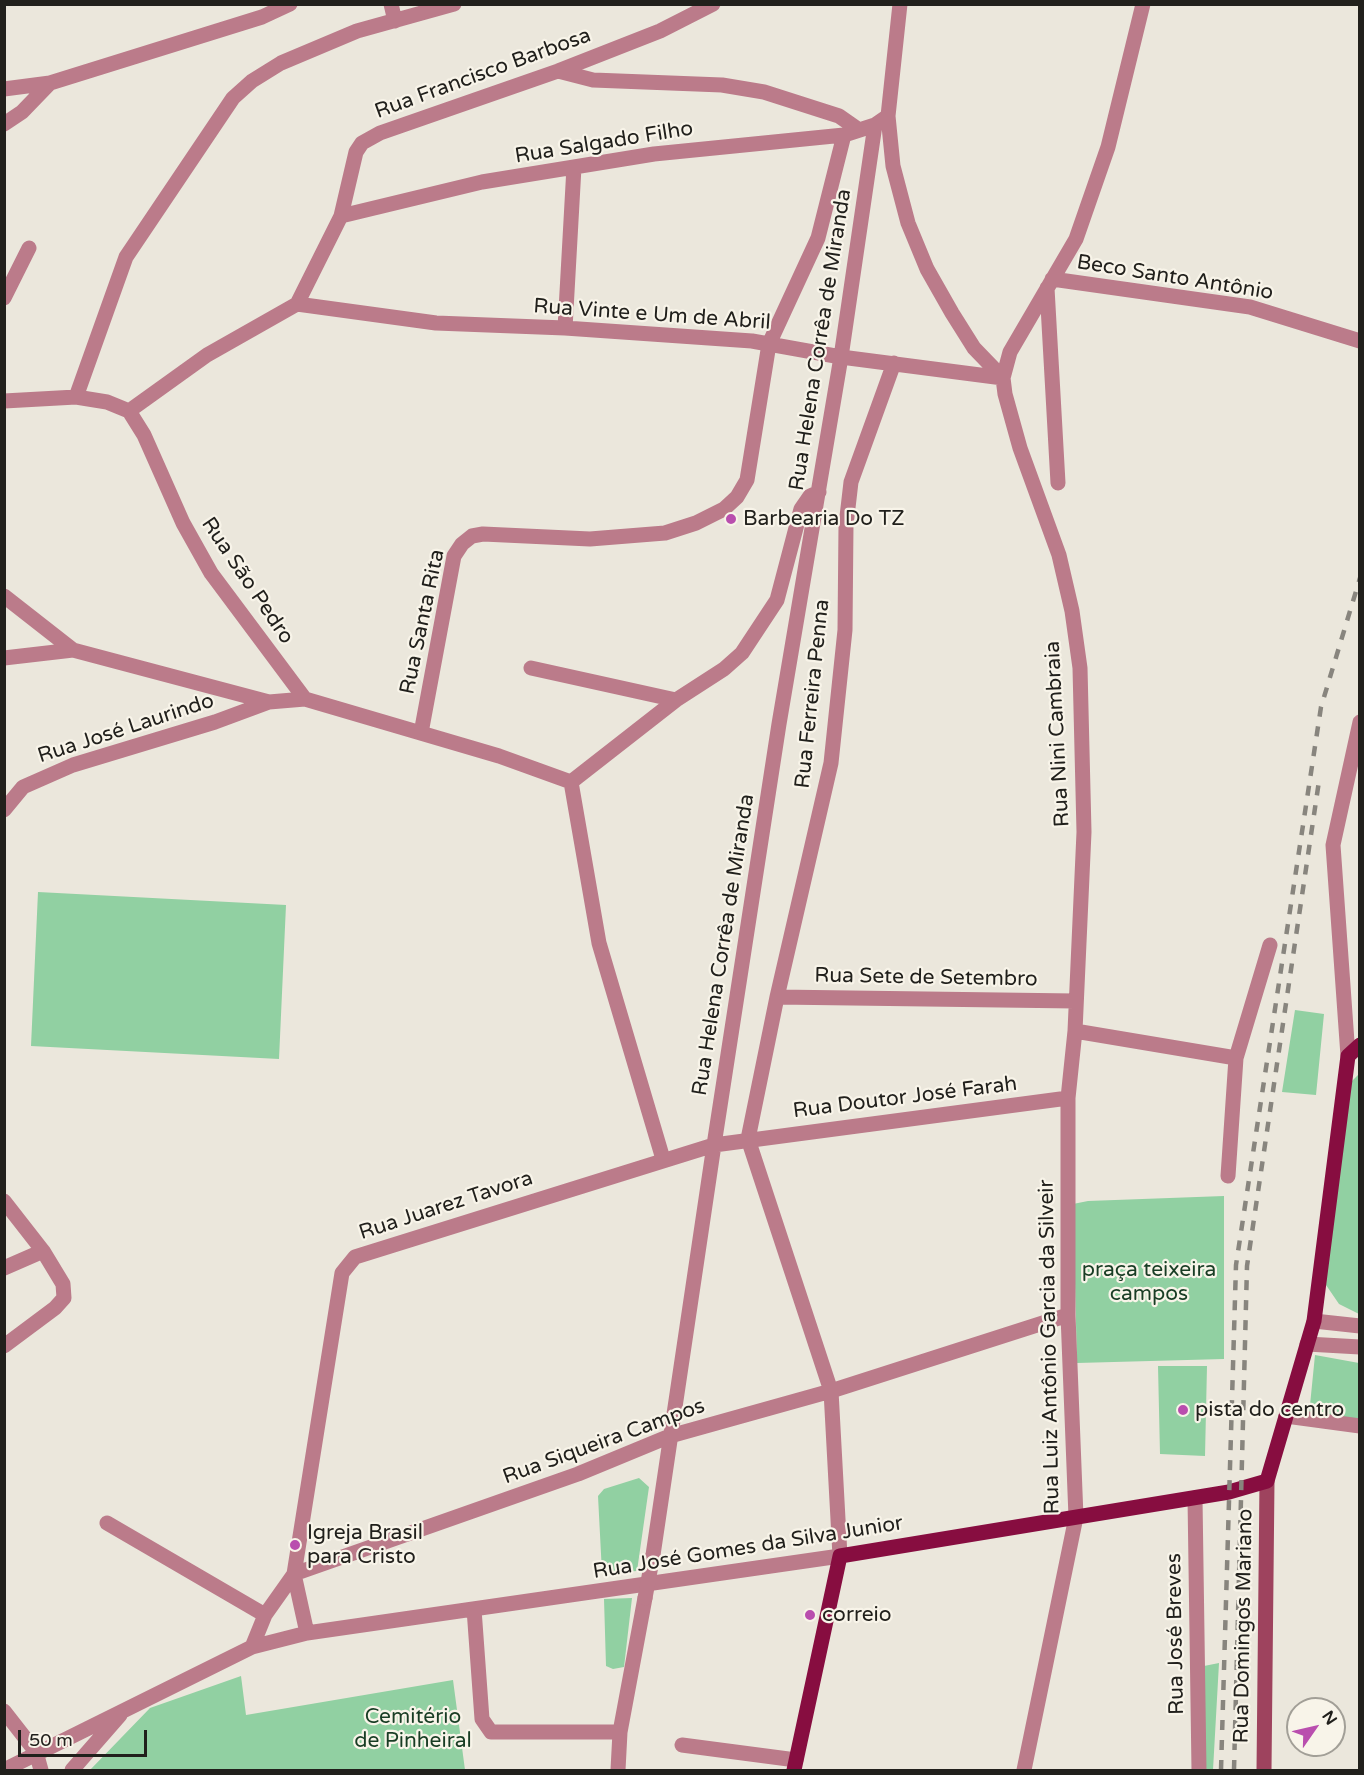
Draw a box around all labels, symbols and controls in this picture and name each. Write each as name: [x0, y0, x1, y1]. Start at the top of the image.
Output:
street label: Rua Francisco Barbosa: [372, 23, 594, 125]
street label: Rua Salgado Filho: [513, 116, 695, 170]
street label: Rua Helena Corrêa de Miranda: [785, 187, 857, 493]
street label: Beco Santo Antônio: [1075, 250, 1275, 306]
street label: Rua Vinte e Um de Abril: [532, 294, 772, 336]
place label: Barbearia Do TZ: [743, 506, 905, 532]
marker: Barbearia Do TZ: [724, 512, 738, 526]
street label: Rua São Pedro: [195, 513, 299, 649]
street label: Rua Santa Rita: [395, 547, 451, 697]
street label: Rua Ferreira Penna: [791, 598, 835, 790]
street label: Rua Nini Cambraia: [1041, 640, 1075, 828]
street label: Rua José Laurindo: [35, 689, 217, 769]
street label: Rua Helena Corrêa de Miranda: [688, 792, 760, 1098]
street label: Rua Sete de Setembro: [814, 963, 1038, 993]
street label: Rua Doutor José Farah: [791, 1072, 1019, 1124]
street label: Rua Juarez Tavora: [356, 1166, 536, 1246]
street label: Rua Luiz Antônio Garcia da Silveir: [1034, 1179, 1066, 1515]
park label: praça teixeira campos: [1082, 1257, 1216, 1307]
street label: Rua Siqueira Campos: [500, 1394, 708, 1490]
place label: pista do centro: [1195, 1397, 1344, 1423]
marker: pista do centro: [1176, 1403, 1190, 1417]
street label: Rua Domingos Mariano: [1229, 1508, 1259, 1744]
street label: Rua José Gomes da Silva Junior: [591, 1511, 905, 1585]
place label: Igreja Brasil para Cristo: [307, 1520, 423, 1570]
marker: Igreja Brasil para Cristo: [288, 1538, 302, 1552]
street label: Rua José Breves: [1162, 1553, 1190, 1715]
place label: correio: [822, 1602, 892, 1628]
marker: correio: [803, 1608, 817, 1622]
north arrow: [1286, 1697, 1346, 1757]
park label: Cemitério de Pinheiral: [354, 1704, 472, 1754]
text: N: [1317, 1707, 1341, 1729]
scale bar: [21, 1718, 150, 1756]
text: 50 m: [29, 1729, 73, 1751]

